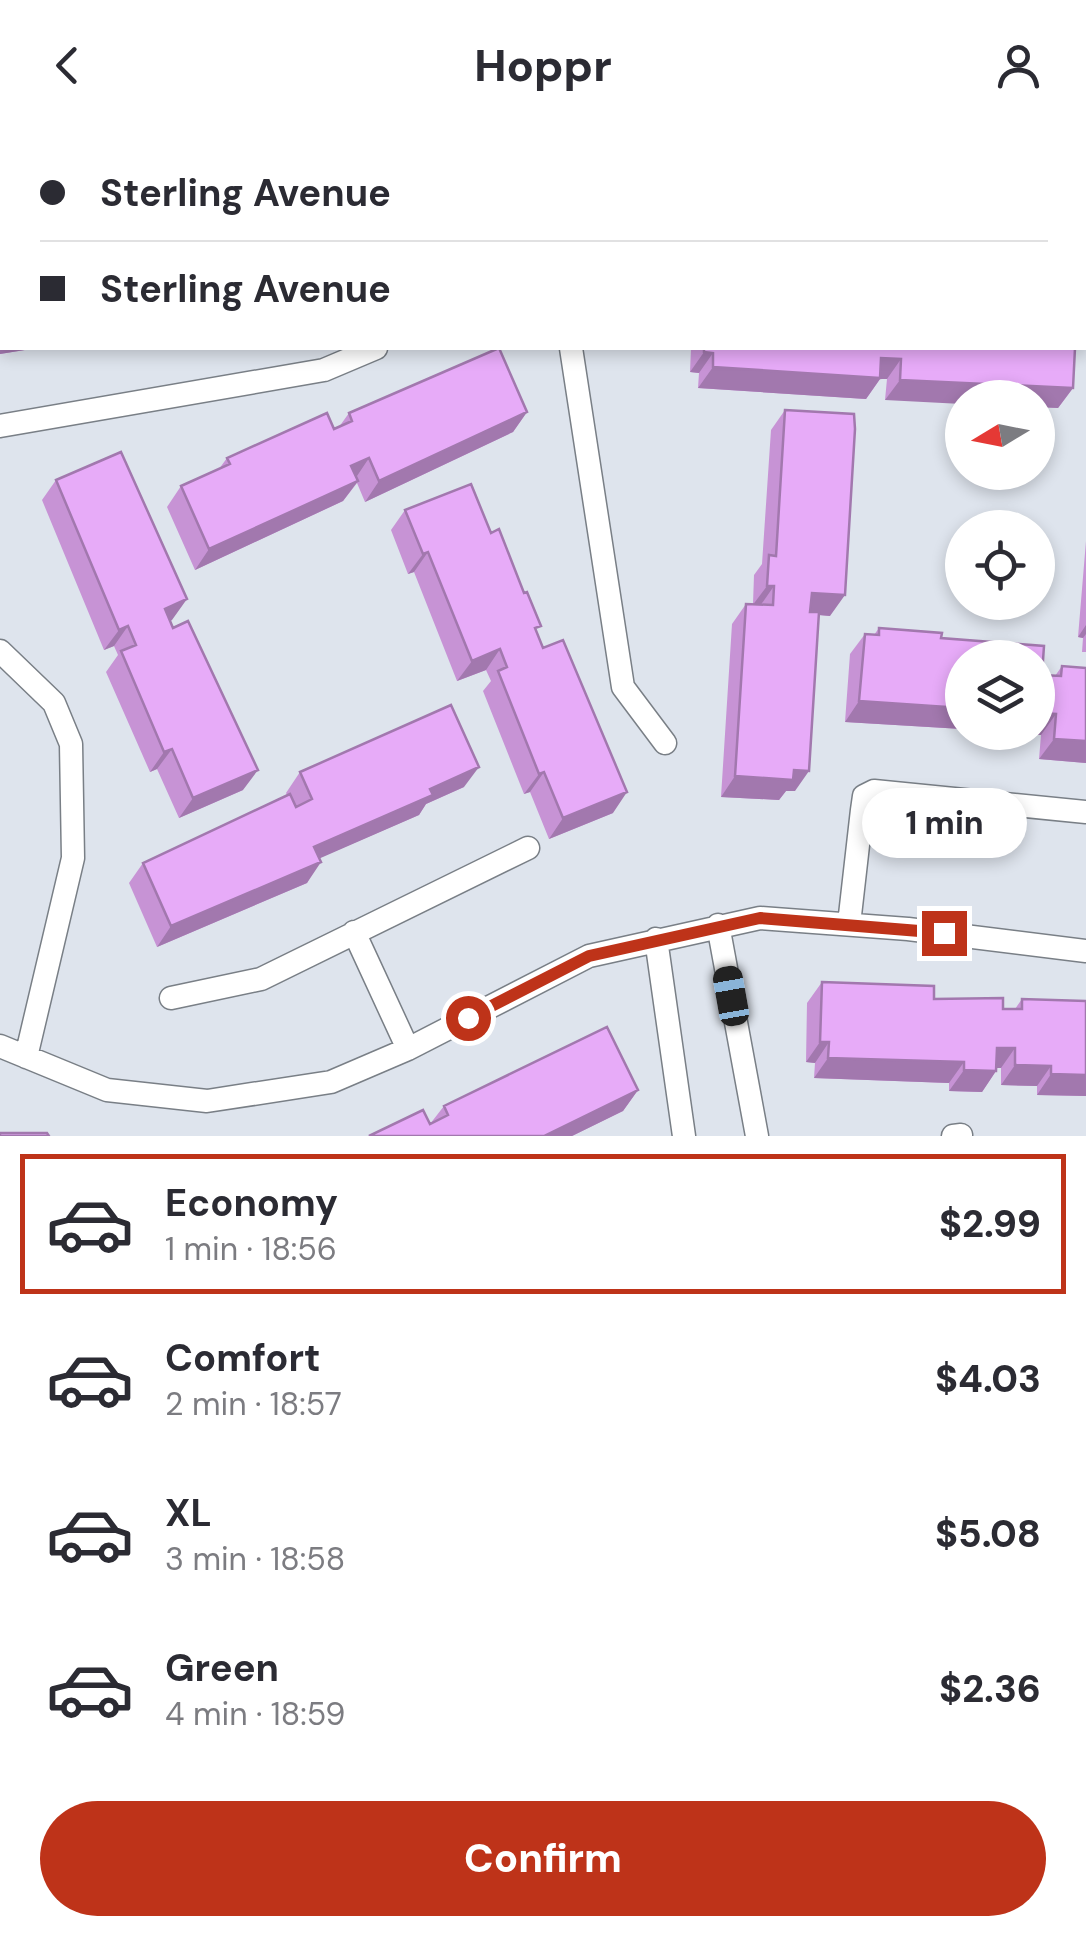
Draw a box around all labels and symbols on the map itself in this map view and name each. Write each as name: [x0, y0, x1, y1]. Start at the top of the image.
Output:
north arrow: [945, 380, 1055, 490]
callout: 1 min: [862, 788, 1026, 858]
route end: [922, 911, 967, 956]
car: [711, 964, 751, 1028]
route start: [446, 996, 491, 1041]

